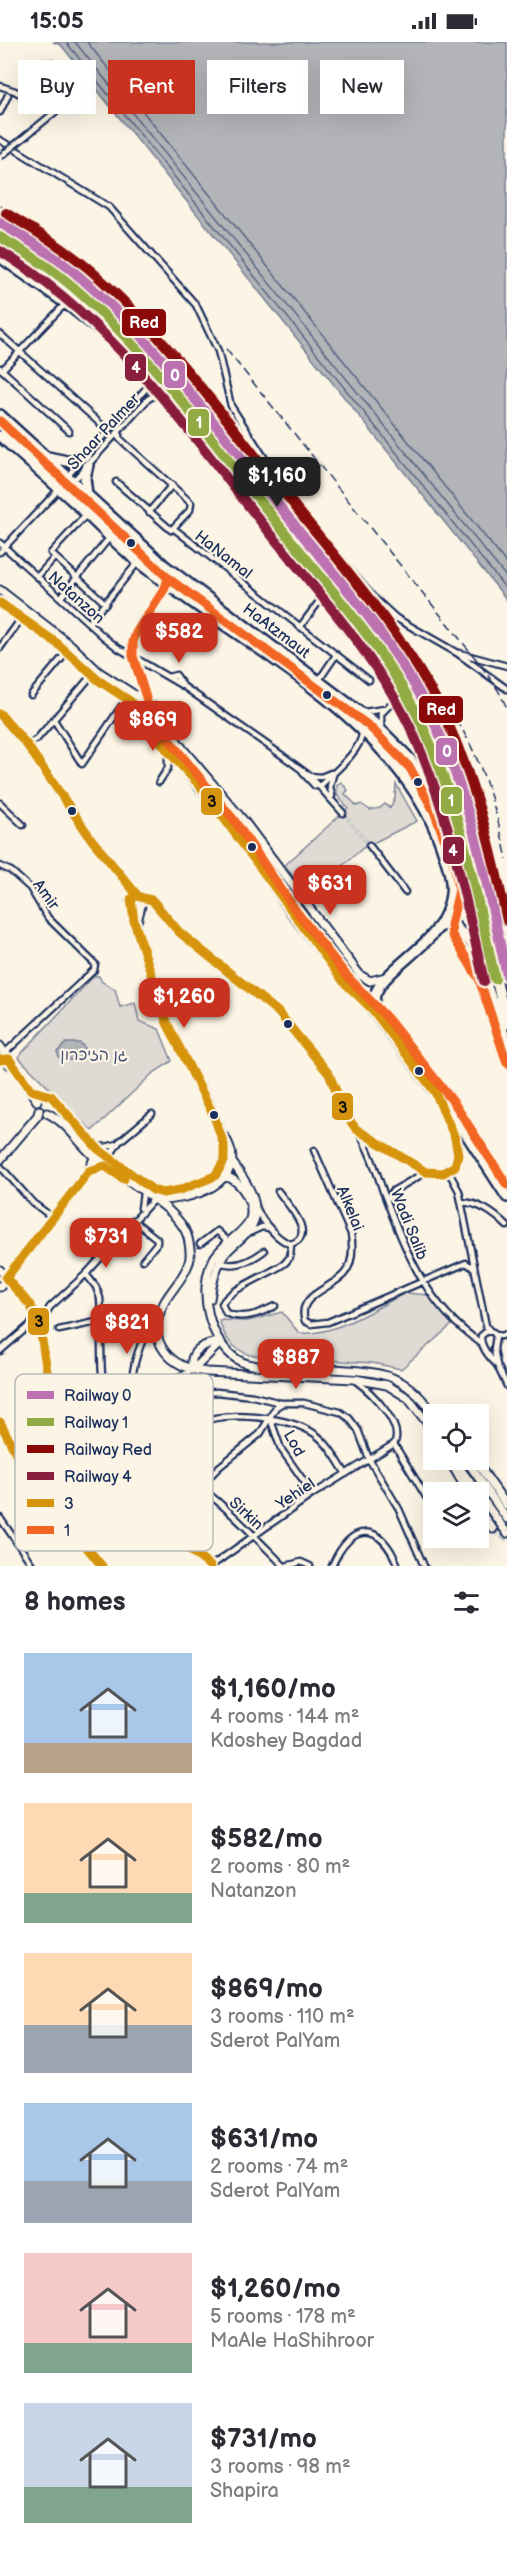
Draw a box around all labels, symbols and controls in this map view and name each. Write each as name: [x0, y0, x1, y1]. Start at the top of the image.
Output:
text: 15:05: [30, 8, 84, 35]
chip: Buy: [18, 60, 96, 114]
chip: Rent: [108, 60, 195, 114]
chip: Filters: [207, 60, 308, 114]
chip: New: [320, 60, 404, 114]
line badge: Red: [121, 308, 167, 337]
text: Red: [129, 314, 159, 333]
line badge: 4: [124, 353, 147, 382]
text: 4: [131, 359, 141, 378]
line badge: 0: [163, 360, 186, 389]
text: 0: [170, 367, 180, 386]
street label: Shaar Palmer: [64, 390, 144, 474]
line badge: 1: [187, 408, 210, 437]
text: 1: [196, 414, 202, 433]
pin: $1,160: [228, 457, 326, 508]
text: $1,160: [247, 464, 307, 488]
street label: HaNamal: [191, 527, 256, 584]
unlabelled marker: [125, 537, 137, 549]
street label: Natanzon: [44, 568, 108, 628]
street label: HaAtzmaut: [239, 600, 314, 663]
pin: $582: [143, 613, 215, 664]
text: $582: [155, 620, 203, 644]
unlabelled marker: [321, 689, 333, 701]
line badge: Red: [418, 695, 464, 724]
pin: $869: [117, 701, 189, 752]
text: Red: [426, 701, 456, 720]
text: $869: [128, 708, 178, 732]
line badge: 0: [435, 737, 458, 766]
text: 0: [442, 743, 452, 762]
unlabelled marker: [412, 776, 424, 788]
line badge: 1: [440, 786, 463, 815]
line badge: 3: [200, 787, 223, 816]
text: 1: [448, 792, 454, 811]
text: 3: [207, 793, 217, 812]
unlabelled marker: [66, 805, 78, 817]
line badge: 4: [442, 836, 465, 865]
unlabelled marker: [246, 841, 258, 853]
text: 4: [448, 842, 458, 861]
pin: $631: [294, 865, 366, 916]
text: $631: [307, 872, 353, 896]
street label: Amir: [29, 876, 63, 914]
pin: $1,260: [135, 978, 233, 1029]
text: $1,260: [153, 985, 215, 1009]
unlabelled marker: [282, 1018, 294, 1030]
park label: גן הזיכרון: [60, 1046, 128, 1065]
unlabelled marker: [413, 1065, 425, 1077]
line badge: 3: [331, 1092, 354, 1121]
text: 3: [338, 1099, 348, 1118]
unlabelled marker: [208, 1109, 220, 1121]
street label: Alkelai: [332, 1183, 367, 1234]
street label: Wadi Salib: [386, 1186, 431, 1263]
pin: $731: [70, 1218, 142, 1269]
text: $731: [84, 1225, 128, 1249]
pin: $821: [91, 1304, 163, 1355]
line badge: 3: [27, 1307, 50, 1336]
text: $821: [104, 1311, 150, 1335]
text: 3: [34, 1313, 44, 1332]
pin: $887: [260, 1339, 332, 1390]
text: $887: [272, 1346, 320, 1370]
legend: [15, 1374, 213, 1551]
text: Railway 0: [64, 1387, 131, 1406]
map controls: [423, 1404, 489, 1548]
button: locate: [423, 1404, 489, 1470]
text: Railway 1: [64, 1414, 128, 1433]
street label: Lod: [279, 1427, 309, 1460]
text: Railway Red: [64, 1441, 152, 1460]
text: Railway 4: [64, 1468, 132, 1487]
street label: Yehiel: [272, 1474, 319, 1515]
button: layers: [423, 1482, 489, 1548]
street label: Sirkin: [225, 1494, 267, 1535]
text: 3: [64, 1495, 74, 1514]
text: 1: [64, 1522, 70, 1541]
icon: filters: [450, 1586, 483, 1619]
text: 8 homes: [24, 1587, 126, 1618]
text: $1,160/mo: [210, 1674, 336, 1705]
icon: home: [72, 1677, 144, 1749]
text: 4 rooms · 144 m²: [210, 1705, 359, 1729]
text: Kdoshey Bagdad: [210, 1729, 362, 1753]
text: $582/mo: [210, 1824, 323, 1855]
icon: home: [72, 1827, 144, 1899]
text: 2 rooms · 80 m²: [210, 1855, 350, 1879]
text: Natanzon: [210, 1879, 296, 1903]
text: $869/mo: [210, 1974, 323, 2005]
icon: home: [72, 1977, 144, 2049]
text: 3 rooms · 110 m²: [210, 2005, 355, 2029]
text: Sderot PalYam: [210, 2029, 340, 2053]
text: $631/mo: [210, 2124, 318, 2155]
icon: home: [72, 2127, 144, 2199]
text: 2 rooms · 74 m²: [210, 2155, 348, 2179]
text: Sderot PalYam: [210, 2179, 340, 2203]
text: $1,260/mo: [210, 2274, 341, 2305]
icon: home: [72, 2277, 144, 2349]
text: 5 rooms · 178 m²: [210, 2305, 356, 2329]
text: MaAle HaShihroor: [210, 2329, 374, 2353]
text: $731/mo: [210, 2424, 317, 2455]
icon: home: [72, 2427, 144, 2499]
text: 3 rooms · 98 m²: [210, 2455, 351, 2479]
text: Shapira: [210, 2479, 279, 2503]

